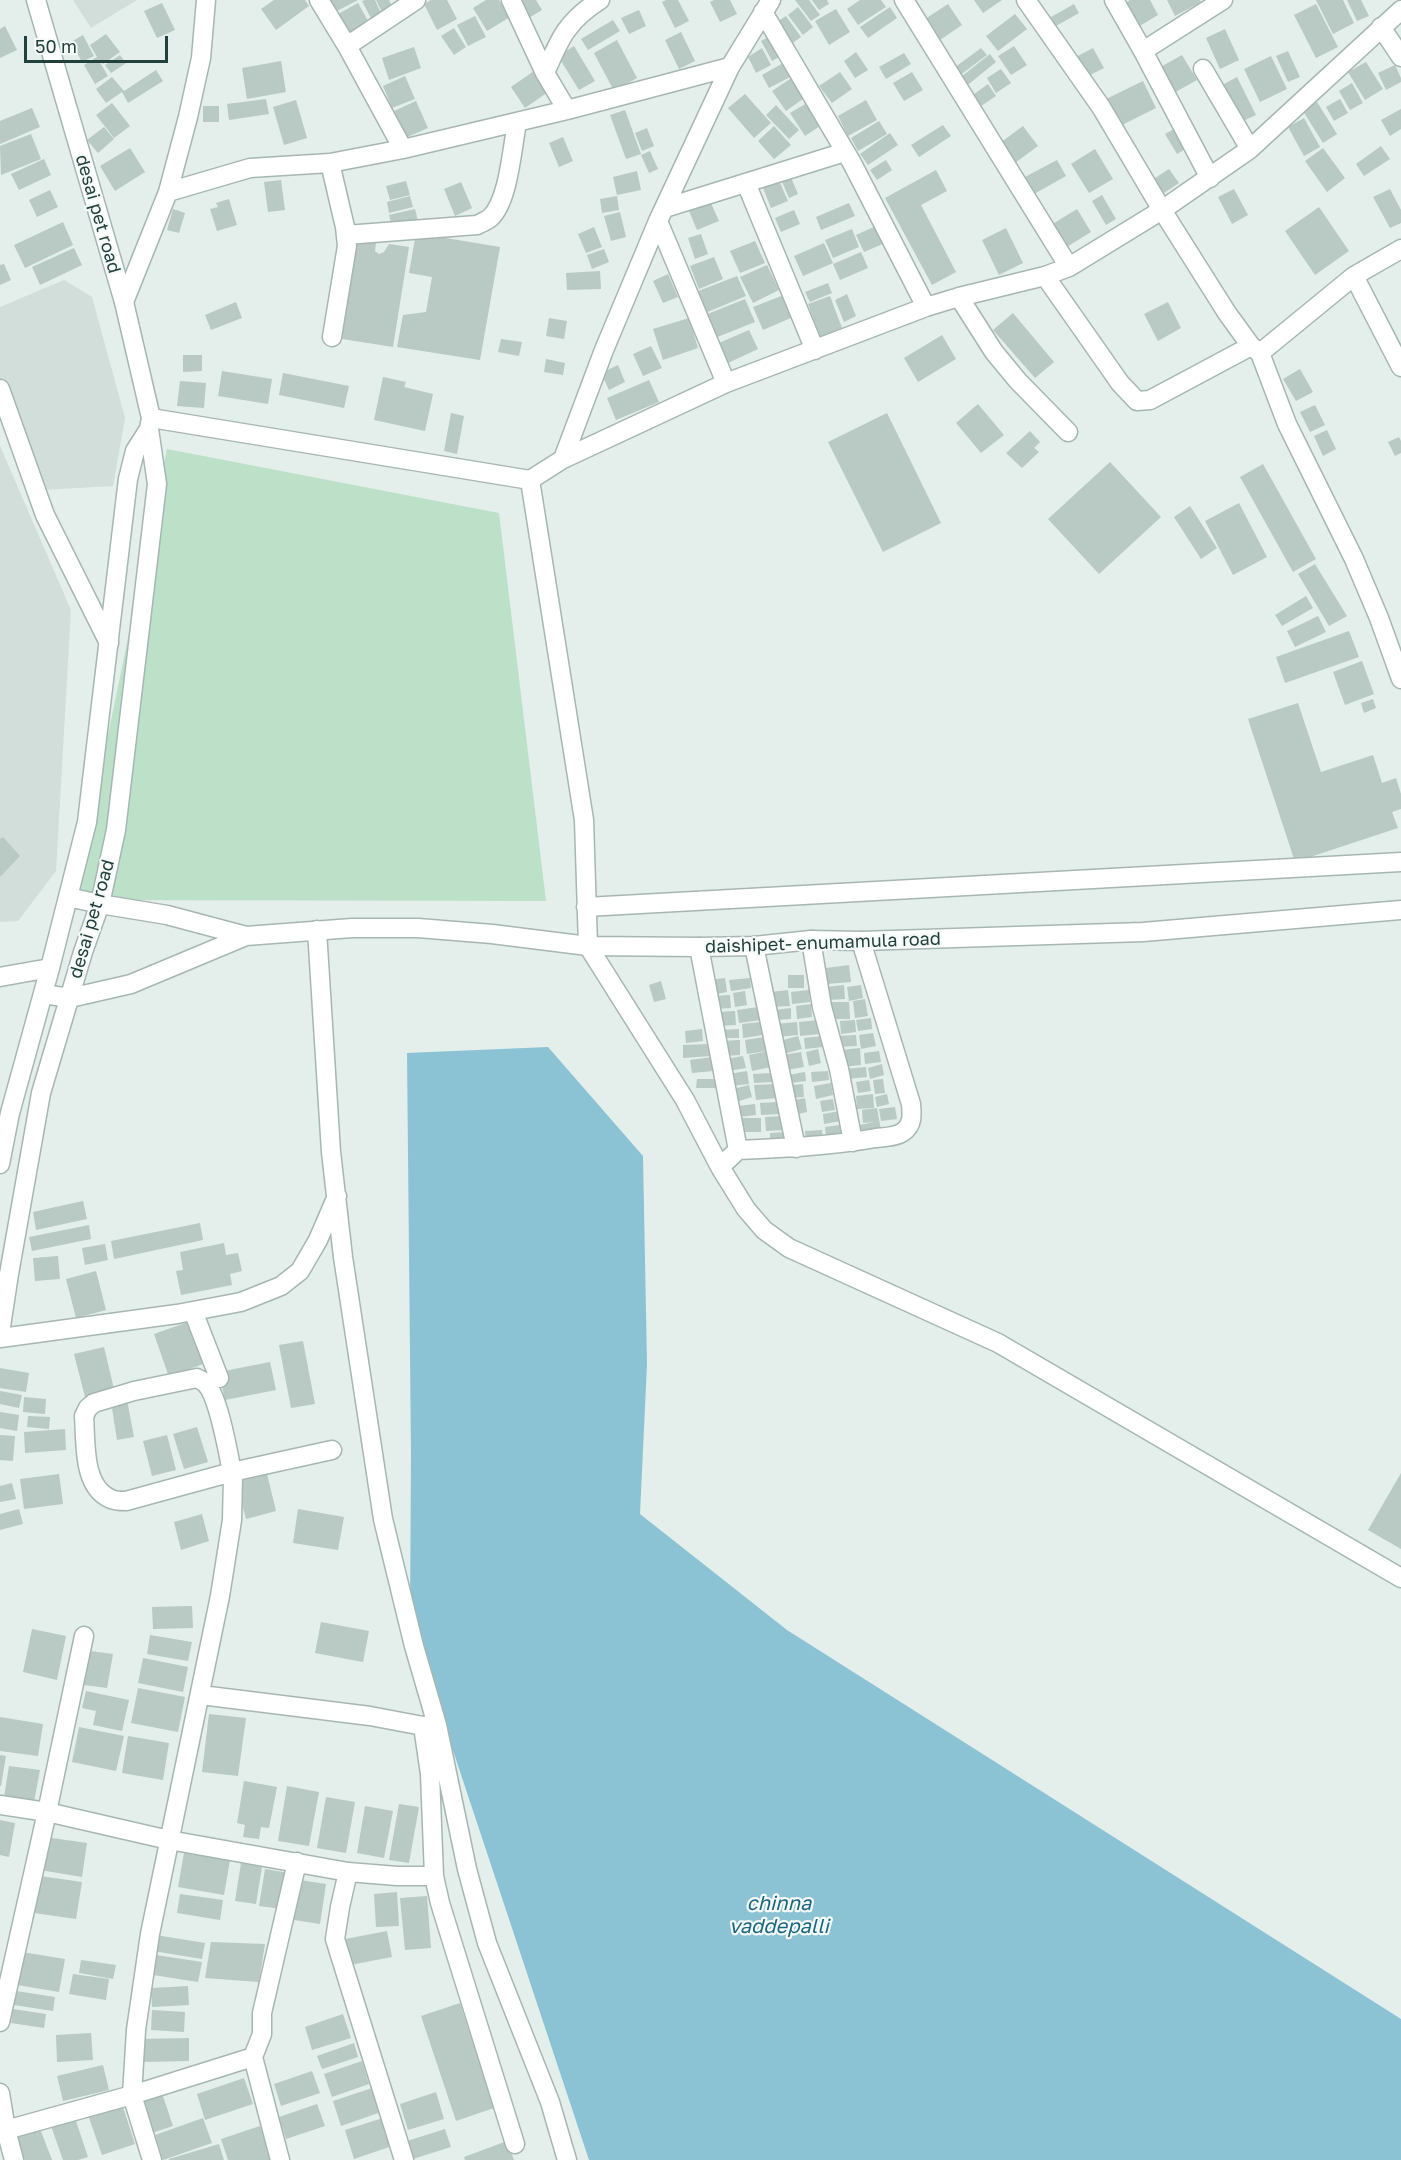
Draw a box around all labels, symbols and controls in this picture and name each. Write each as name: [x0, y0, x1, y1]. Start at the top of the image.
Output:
scale bar: [27, 24, 171, 62]
text: 50 m: [35, 35, 77, 57]
street label: desai pet road: [71, 152, 125, 276]
street label: desai pet road: [65, 857, 119, 981]
street label: daishipet- enumamula road: [705, 928, 941, 958]
water label: chinna vaddepalli: [729, 1892, 829, 1939]

